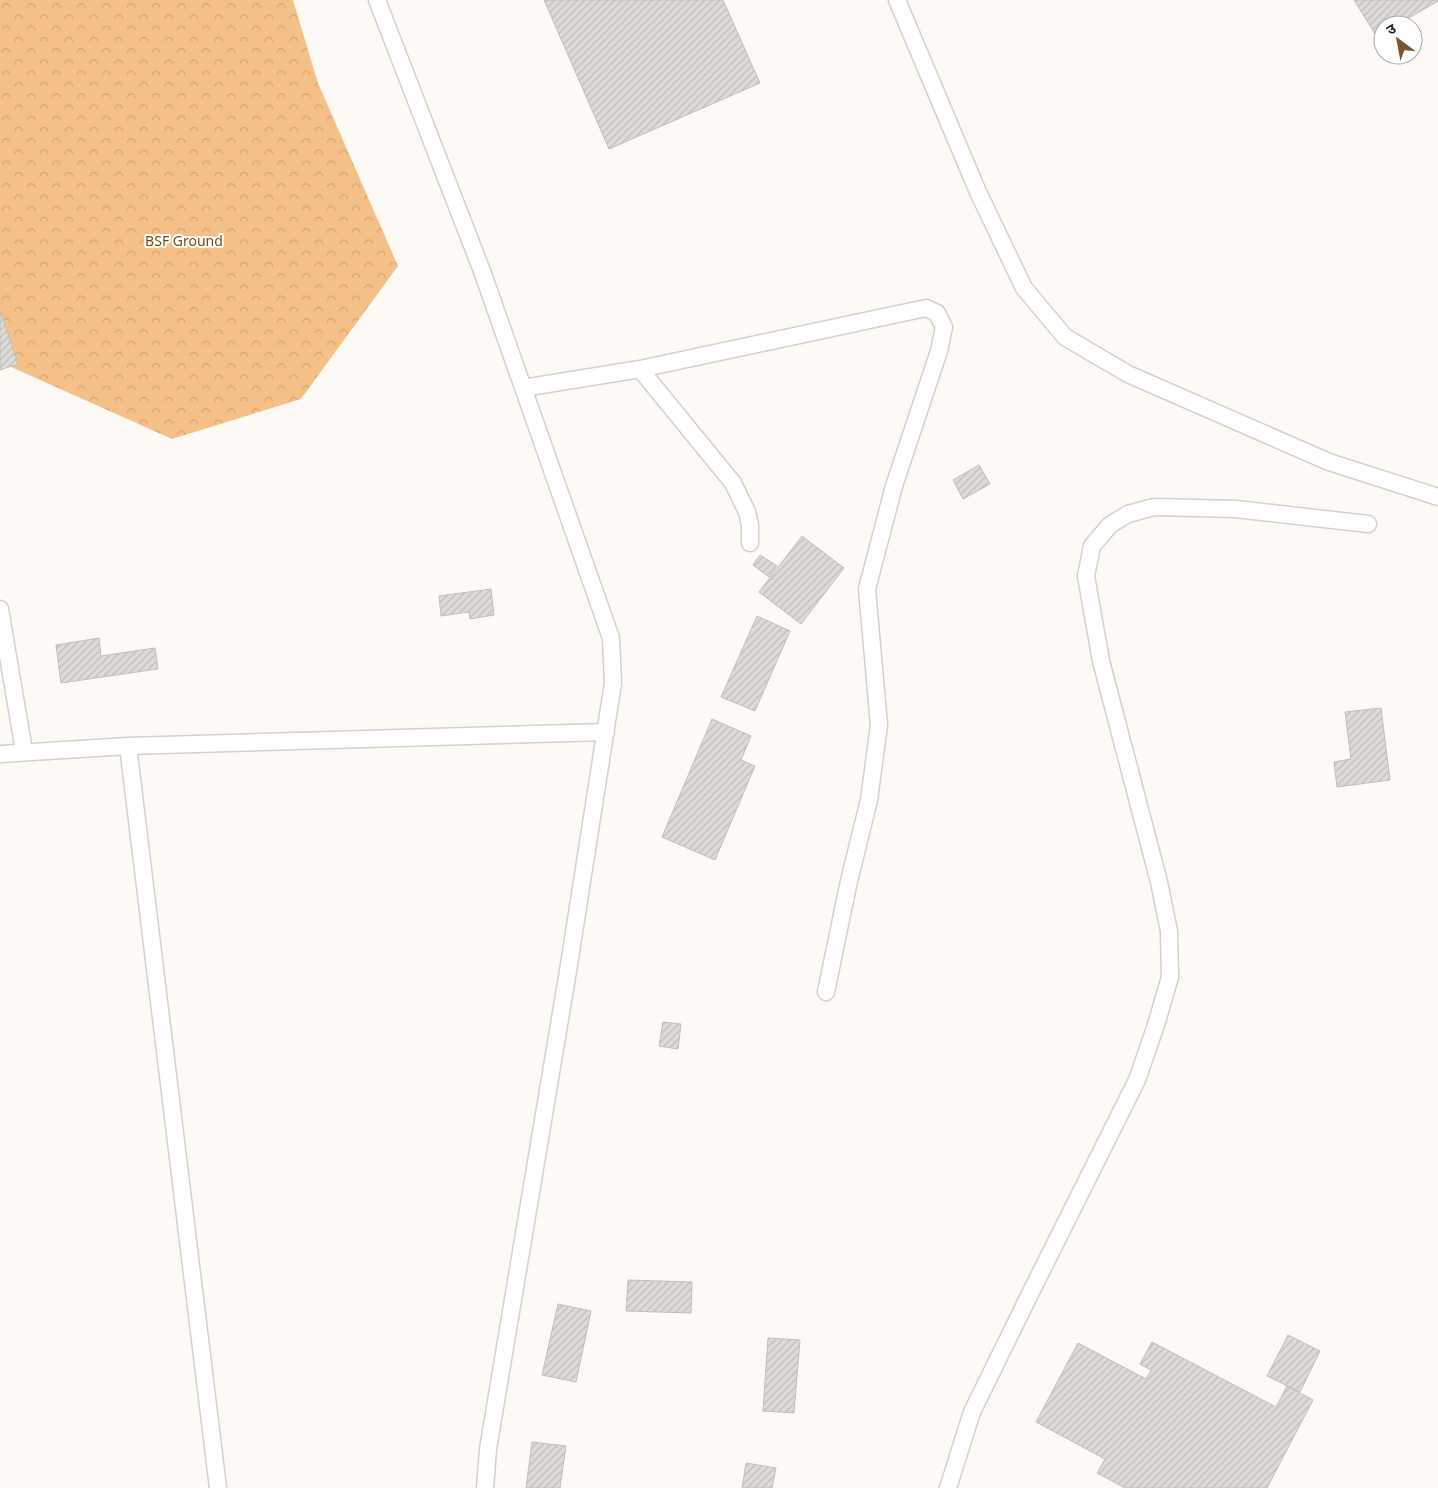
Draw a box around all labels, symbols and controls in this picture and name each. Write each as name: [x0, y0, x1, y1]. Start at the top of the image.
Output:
north arrow: [1373, 15, 1423, 65]
text: उ: [1382, 18, 1400, 39]
park label: BSF Ground: [145, 231, 223, 250]

